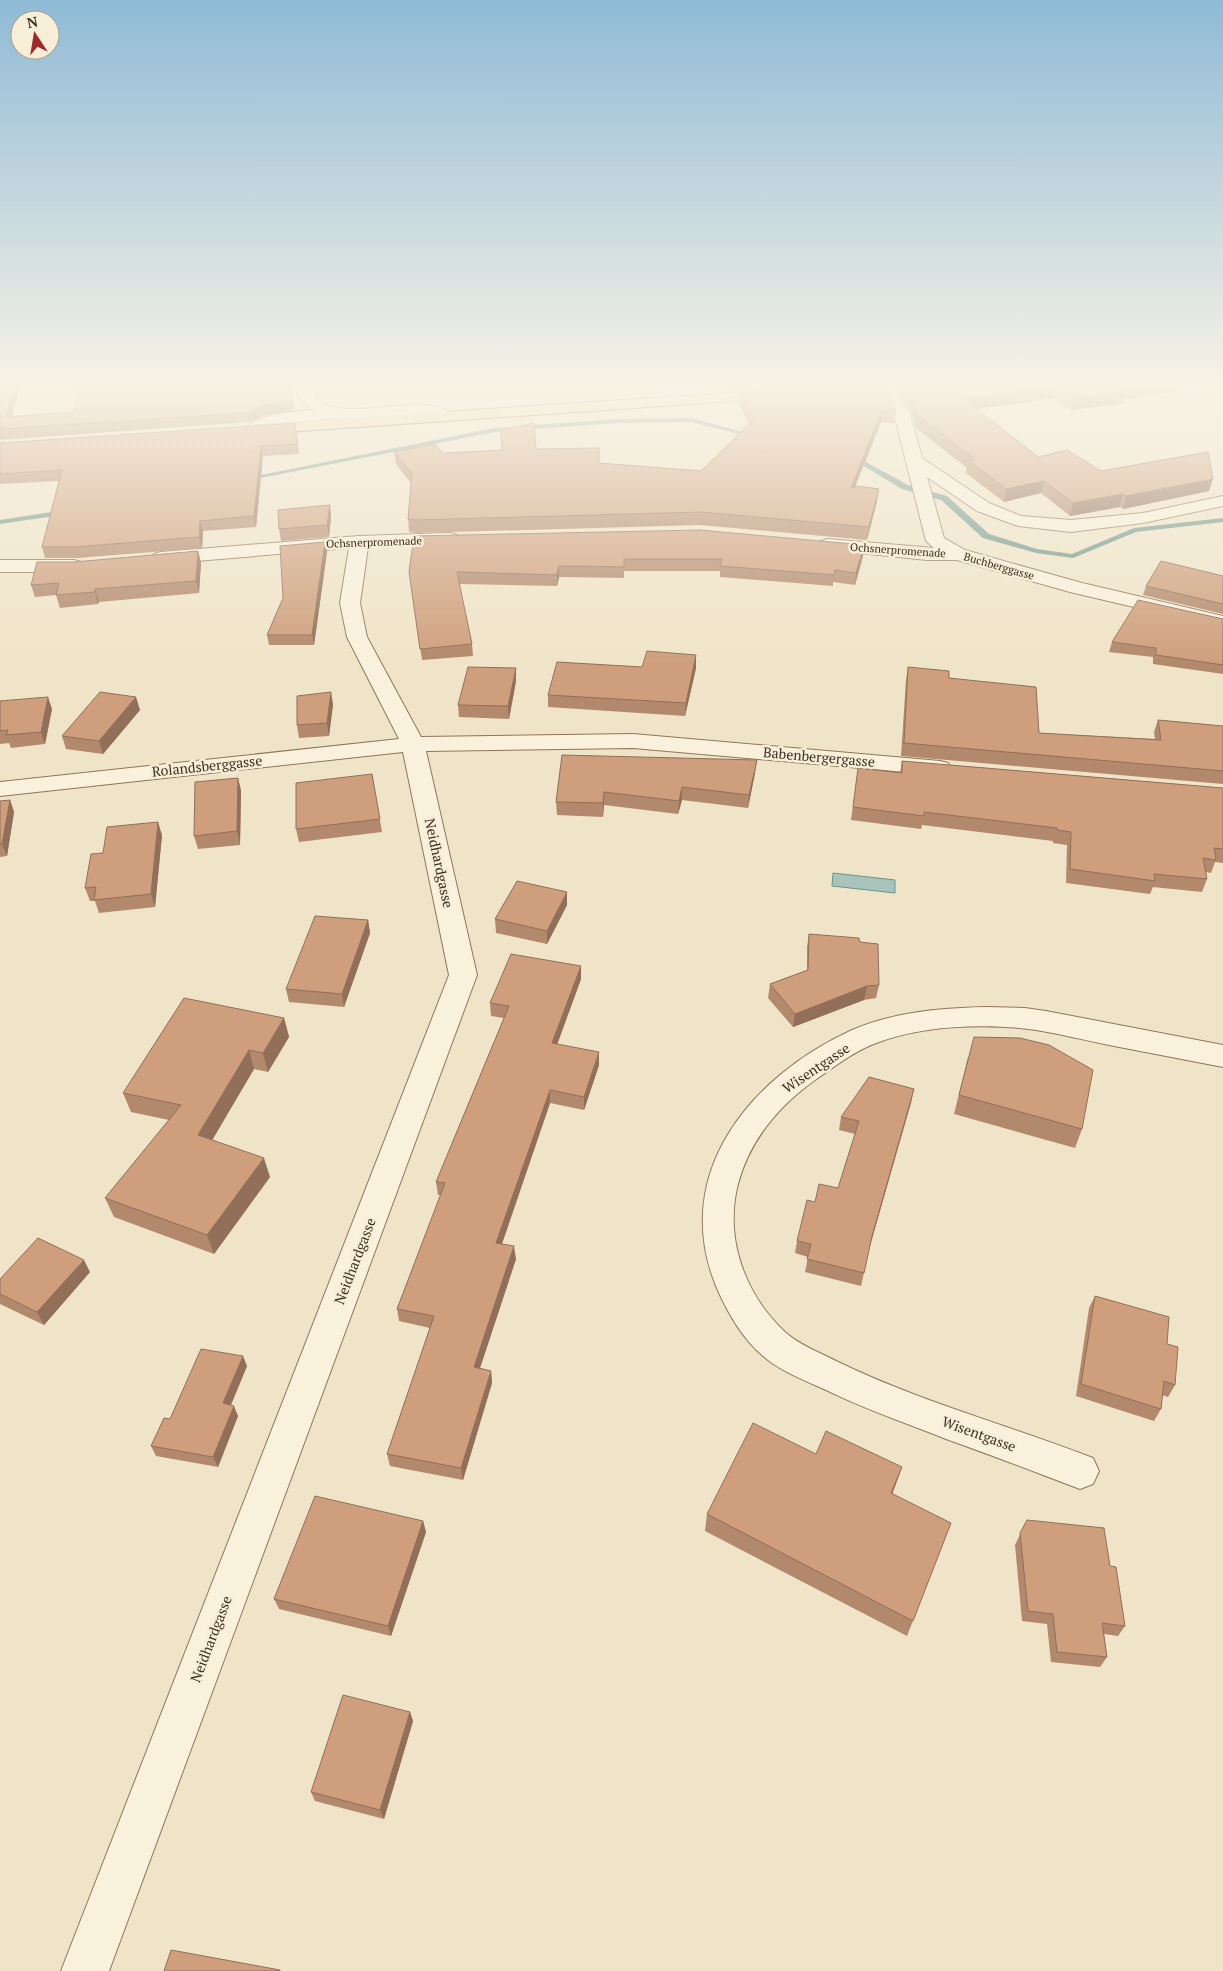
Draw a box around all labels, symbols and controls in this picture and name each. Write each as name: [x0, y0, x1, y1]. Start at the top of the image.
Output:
north arrow: [10, 10, 60, 60]
text: N: [25, 11, 40, 32]
street label: Ochsnerpromenade: [326, 533, 423, 551]
street label: Ochsnerpromenade: [850, 540, 947, 560]
street label: Buchberggasse: [962, 549, 1036, 583]
street label: Babenbergergasse: [762, 742, 876, 771]
street label: Rolandsberggasse: [151, 750, 263, 781]
street label: Neidhardgasse: [421, 816, 458, 910]
street label: Wisentgasse: [778, 1038, 853, 1097]
street label: Neidhardgasse: [329, 1215, 380, 1307]
street label: Wisentgasse: [940, 1411, 1019, 1456]
street label: Neidhardgasse: [185, 1593, 236, 1685]

